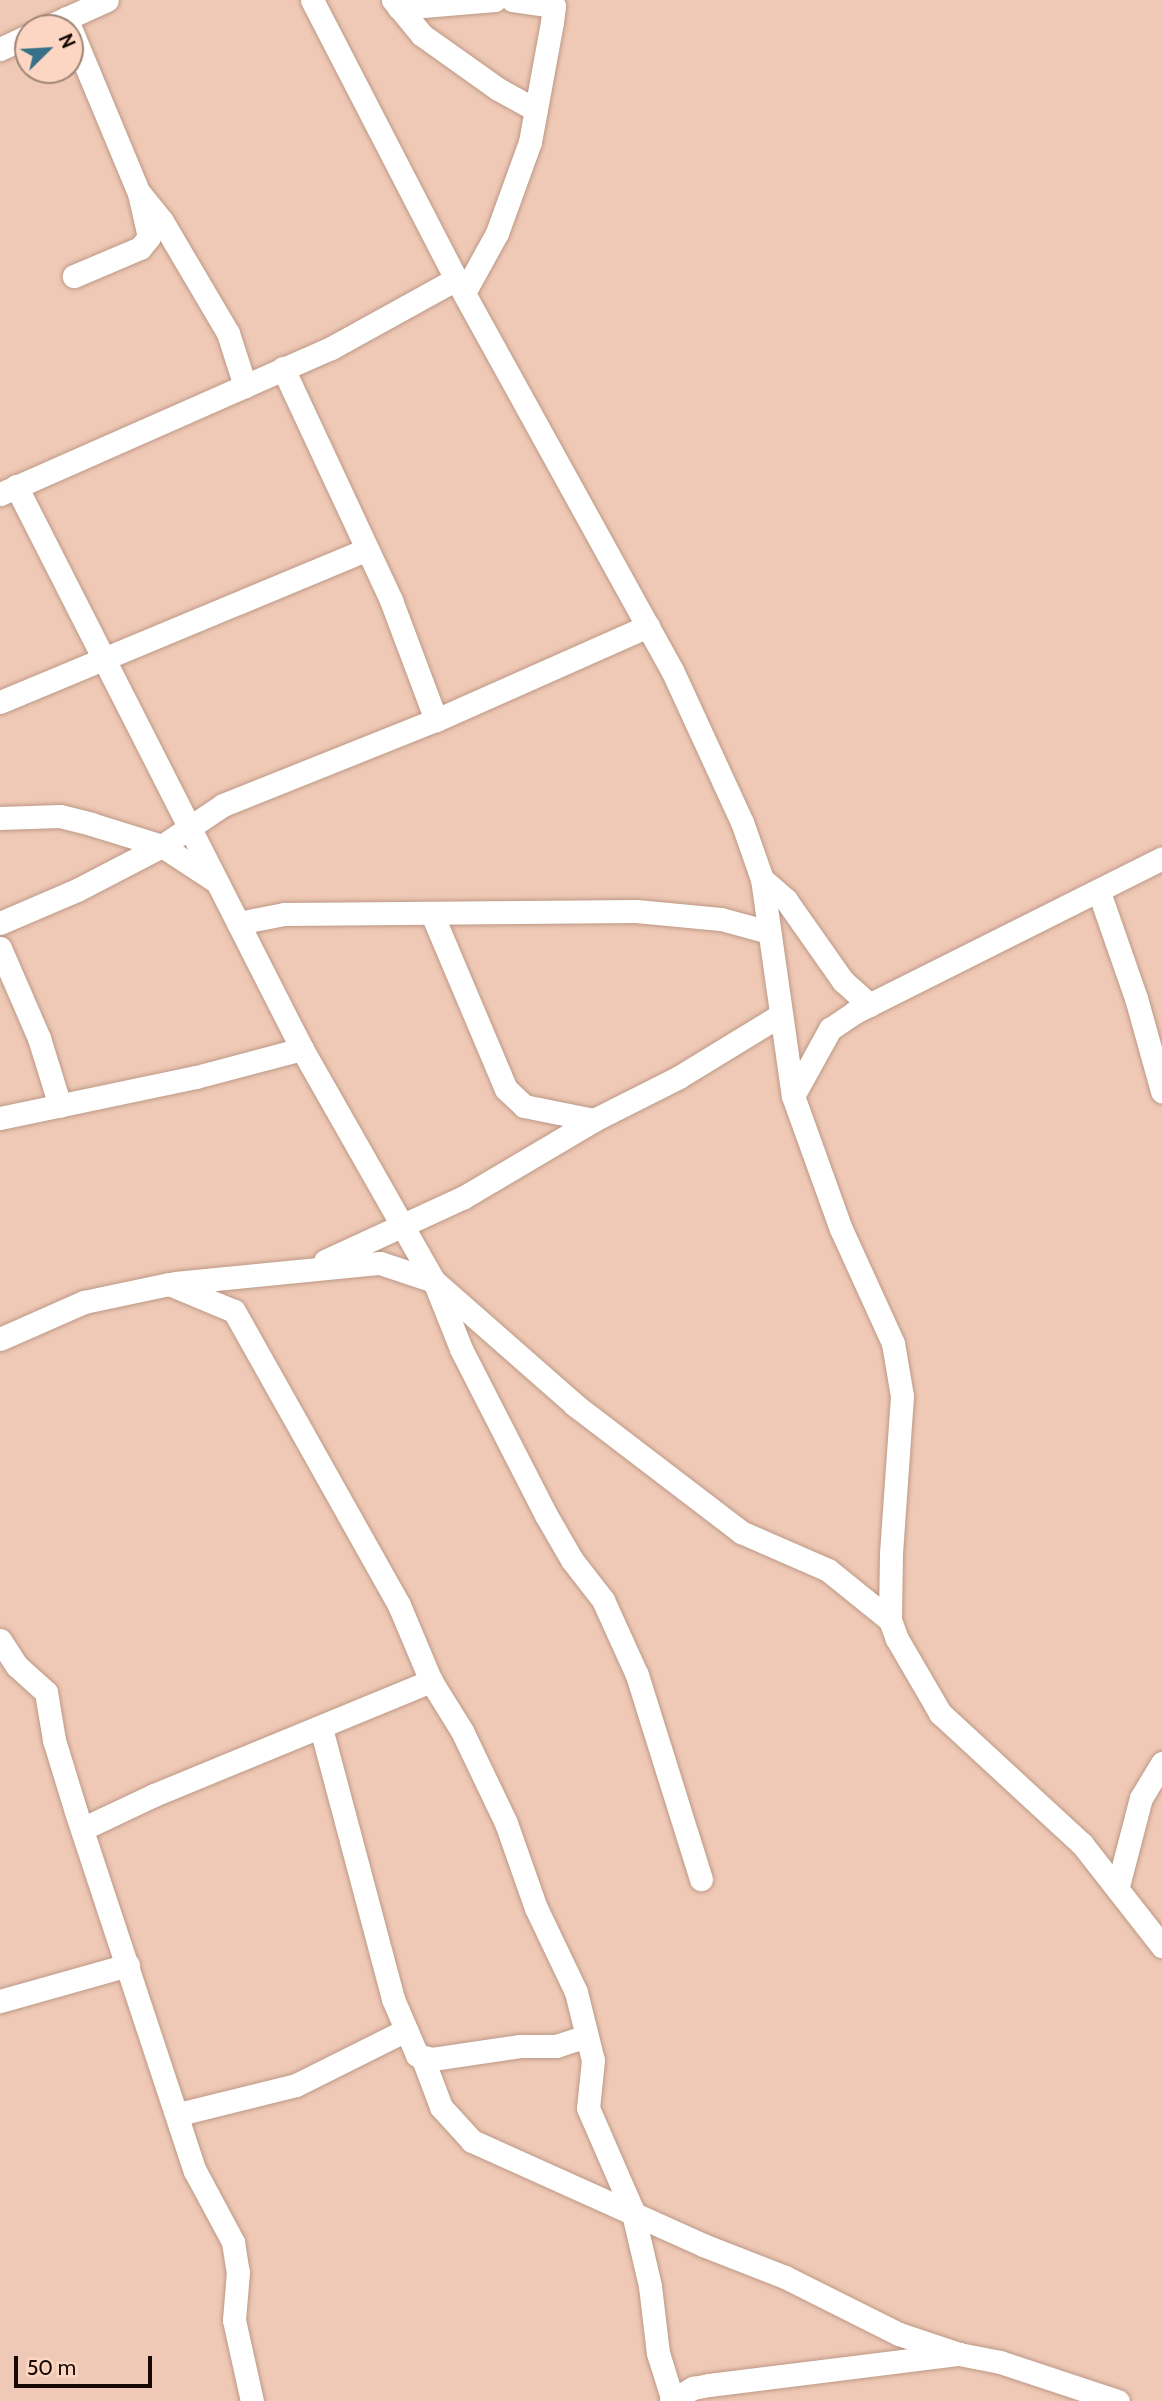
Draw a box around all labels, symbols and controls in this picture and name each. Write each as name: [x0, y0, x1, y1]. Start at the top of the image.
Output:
north arrow: [14, 14, 84, 84]
text: N: [54, 30, 80, 52]
scale bar: [18, 2342, 156, 2386]
text: 50 m: [27, 2355, 76, 2380]

